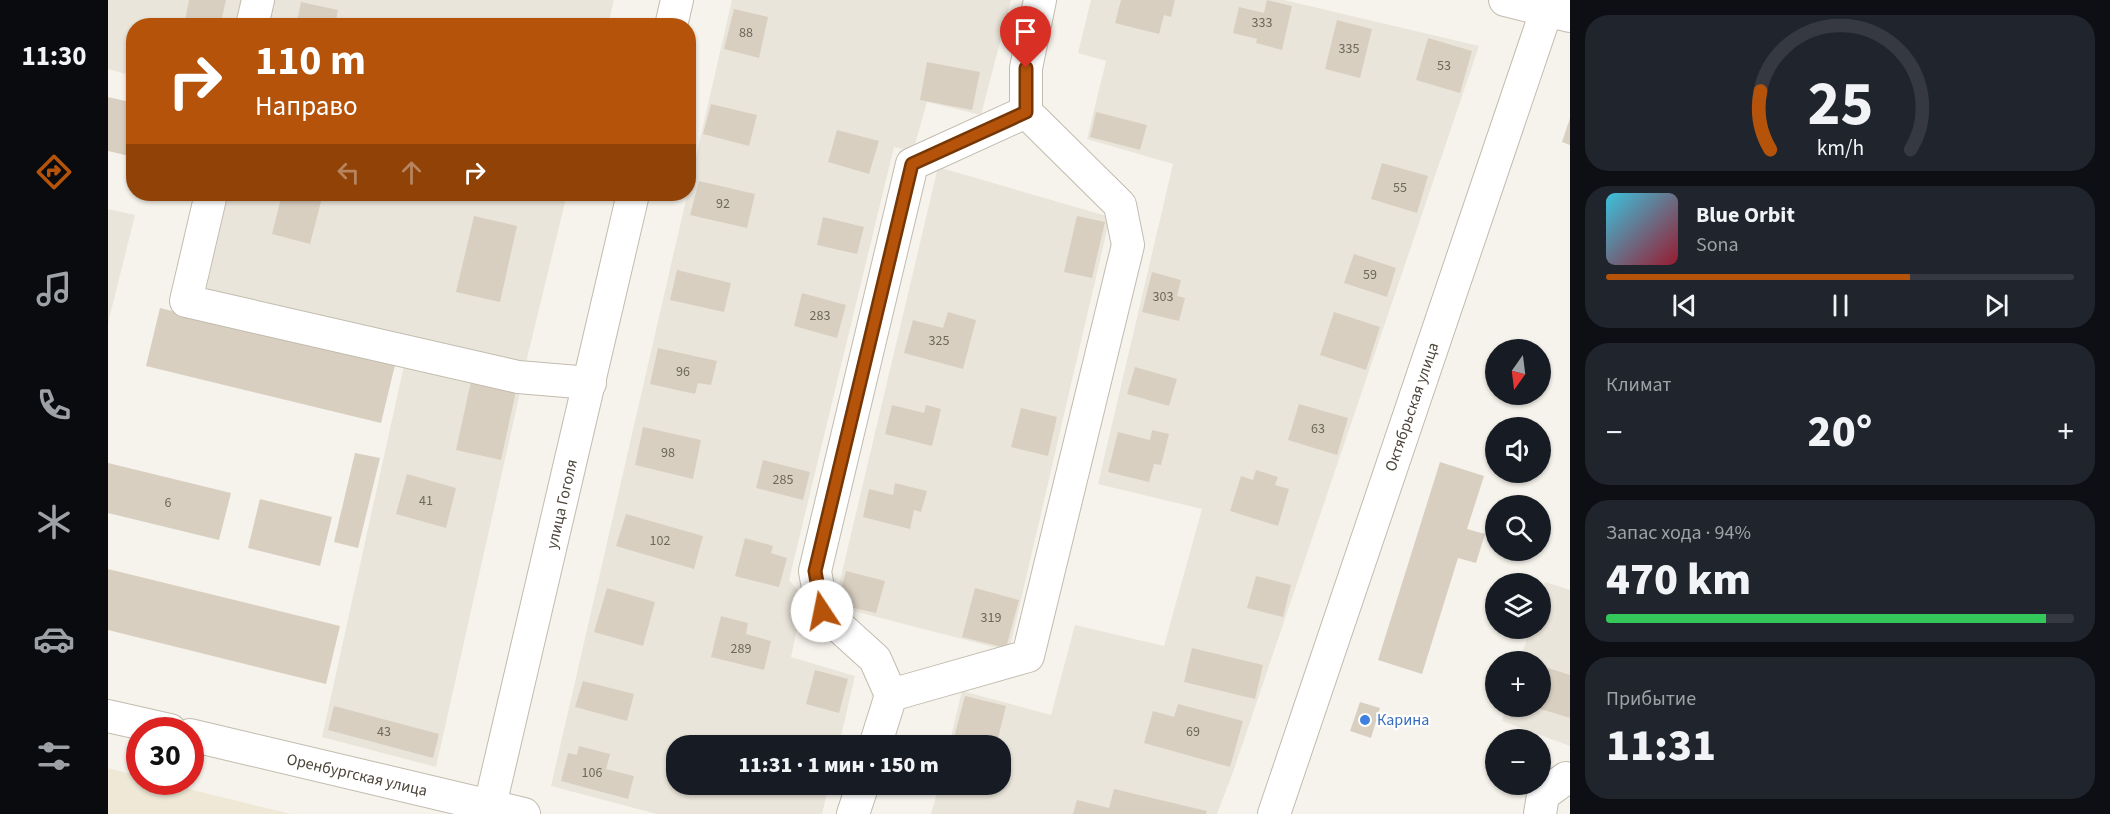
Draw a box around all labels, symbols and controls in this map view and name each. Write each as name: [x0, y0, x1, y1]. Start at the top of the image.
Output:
pin: [1000, 6, 1051, 68]
house number: 333: [1252, 13, 1272, 33]
icon: arrive: [1009, 15, 1042, 48]
house number: 88: [739, 23, 753, 43]
text: 110 m: [255, 31, 366, 91]
text: 11:30: [21, 37, 87, 76]
house number: 335: [1339, 39, 1359, 59]
icon: right: [156, 42, 234, 120]
house number: 53: [1437, 56, 1451, 76]
text: 25: [1807, 60, 1873, 149]
text: Направо: [255, 87, 358, 126]
text: km/h: [1816, 133, 1864, 164]
icon: directions: [33, 151, 75, 193]
icon: left: [332, 156, 365, 189]
icon: ahead: [395, 156, 428, 189]
icon: right: [458, 156, 491, 189]
house number: 55: [1393, 178, 1407, 198]
house number: 92: [716, 194, 730, 214]
text: Blue Orbit: [1696, 199, 1795, 231]
text: Sona: [1696, 231, 1739, 259]
house number: 59: [1363, 265, 1377, 285]
icon: music: [33, 268, 75, 310]
house number: 303: [1153, 287, 1173, 307]
icon: previous: [1668, 289, 1701, 322]
icon: pause: [1824, 289, 1857, 322]
icon: next: [1980, 289, 2013, 322]
house number: 283: [810, 306, 830, 326]
house number: 325: [929, 331, 949, 351]
street label: Октябрьская улица: [1380, 339, 1444, 475]
north arrow: [1485, 339, 1551, 405]
map controls: [1485, 339, 1551, 795]
house number: 96: [676, 362, 690, 382]
text: Климат: [1606, 371, 1672, 399]
icon: phone: [33, 384, 75, 426]
text: 20°: [1808, 400, 1872, 464]
text: −: [1606, 409, 1622, 456]
text: +: [2058, 409, 2074, 456]
button: sound: [1485, 417, 1551, 483]
house number: 63: [1311, 419, 1325, 439]
house number: 98: [661, 443, 675, 463]
street label: улица Гоголя: [541, 457, 583, 551]
house number: 285: [773, 470, 793, 490]
house number: 41: [419, 491, 433, 511]
house number: 6: [165, 493, 172, 513]
button: search: [1485, 495, 1551, 561]
icon: climate: [33, 501, 75, 543]
text: Запас хода · 94%: [1606, 519, 1751, 547]
house number: 102: [650, 531, 670, 551]
text: 470 km: [1606, 548, 1751, 612]
button: layers: [1485, 573, 1551, 639]
position arrow: [790, 579, 854, 643]
house number: 319: [981, 608, 1001, 628]
icon: car: [33, 618, 75, 660]
house number: 289: [731, 639, 751, 659]
button: +: [1485, 651, 1551, 717]
text: Прибытие: [1606, 685, 1696, 713]
place label: Карина: [1377, 709, 1429, 731]
marker: Карина: [1358, 713, 1372, 727]
text: 11:31: [1606, 714, 1716, 778]
speed limit sign: 30: [126, 717, 204, 795]
house number: 43: [377, 722, 391, 742]
house number: 69: [1186, 722, 1200, 742]
button: −: [1485, 729, 1551, 795]
icon: filters: [33, 735, 75, 777]
street label: Оренбургская улица: [284, 748, 430, 802]
text: 11:31 · 1 мин · 150 m: [738, 749, 939, 781]
house number: 106: [582, 763, 602, 783]

